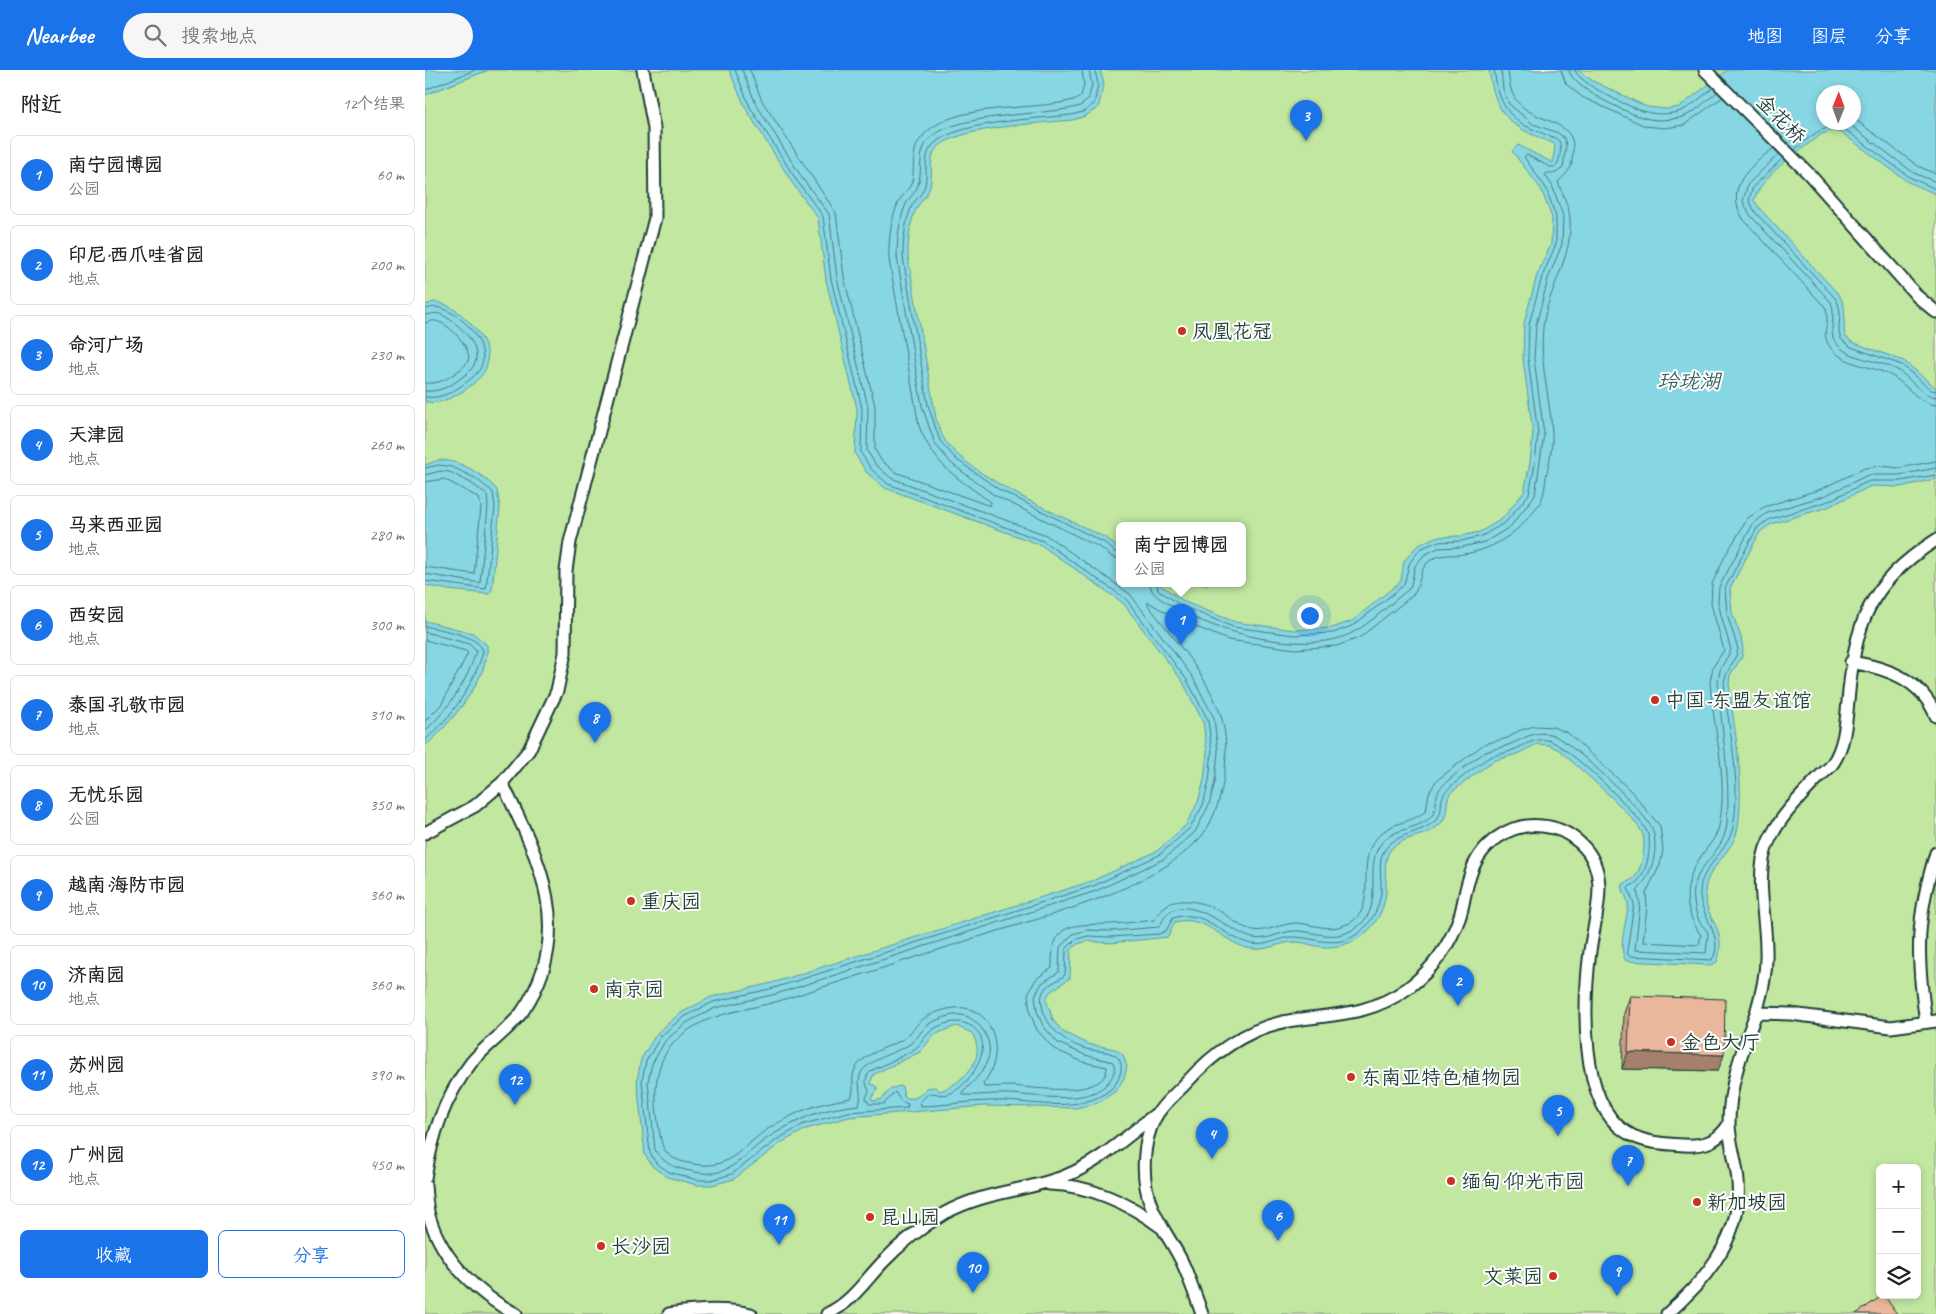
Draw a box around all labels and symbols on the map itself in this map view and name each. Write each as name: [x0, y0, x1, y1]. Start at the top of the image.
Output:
north arrow: [1816, 85, 1861, 130]
street label: 金花桥: [1751, 89, 1811, 149]
pin: 3: [1290, 100, 1322, 141]
place label: 凤凰花冠: [1192, 319, 1272, 344]
marker: 凤凰花冠: [1176, 325, 1188, 337]
water label: 玲珑湖: [1658, 368, 1722, 394]
your location: [1297, 603, 1323, 629]
pin: 1: [1165, 604, 1197, 645]
place label: 中国-东盟友谊馆: [1665, 688, 1812, 713]
marker: 中国-东盟友谊馆: [1649, 694, 1661, 706]
pin: 8: [579, 702, 611, 743]
place label: 重庆园: [641, 889, 701, 914]
marker: 重庆园: [625, 895, 637, 907]
pin: 2: [1442, 965, 1474, 1006]
place label: 南京园: [604, 977, 664, 1002]
marker: 南京园: [588, 983, 600, 995]
place label: 金色大厅: [1681, 1030, 1761, 1055]
marker: 金色大厅: [1665, 1036, 1677, 1048]
pin: 12: [499, 1064, 531, 1105]
place label: 东南亚特色植物园: [1361, 1065, 1521, 1090]
marker: 东南亚特色植物园: [1345, 1071, 1357, 1083]
pin: 5: [1542, 1095, 1574, 1136]
pin: 4: [1196, 1118, 1228, 1159]
pin: 7: [1612, 1145, 1644, 1186]
place label: 缅甸·仰光市园: [1461, 1169, 1585, 1194]
marker: 缅甸·仰光市园: [1445, 1175, 1457, 1187]
place label: 新加坡园: [1707, 1190, 1787, 1215]
marker: 新加坡园: [1691, 1196, 1703, 1208]
pin: 6: [1262, 1200, 1294, 1241]
pin: 11: [763, 1204, 795, 1245]
place label: 昆山园: [880, 1205, 940, 1230]
marker: 昆山园: [864, 1211, 876, 1223]
place label: 长沙园: [611, 1234, 671, 1259]
marker: 长沙园: [595, 1240, 607, 1252]
pin: 10: [957, 1252, 989, 1293]
pin: 9: [1601, 1255, 1633, 1296]
place label: 文莱园: [1483, 1264, 1543, 1289]
marker: 文莱园: [1547, 1270, 1559, 1282]

